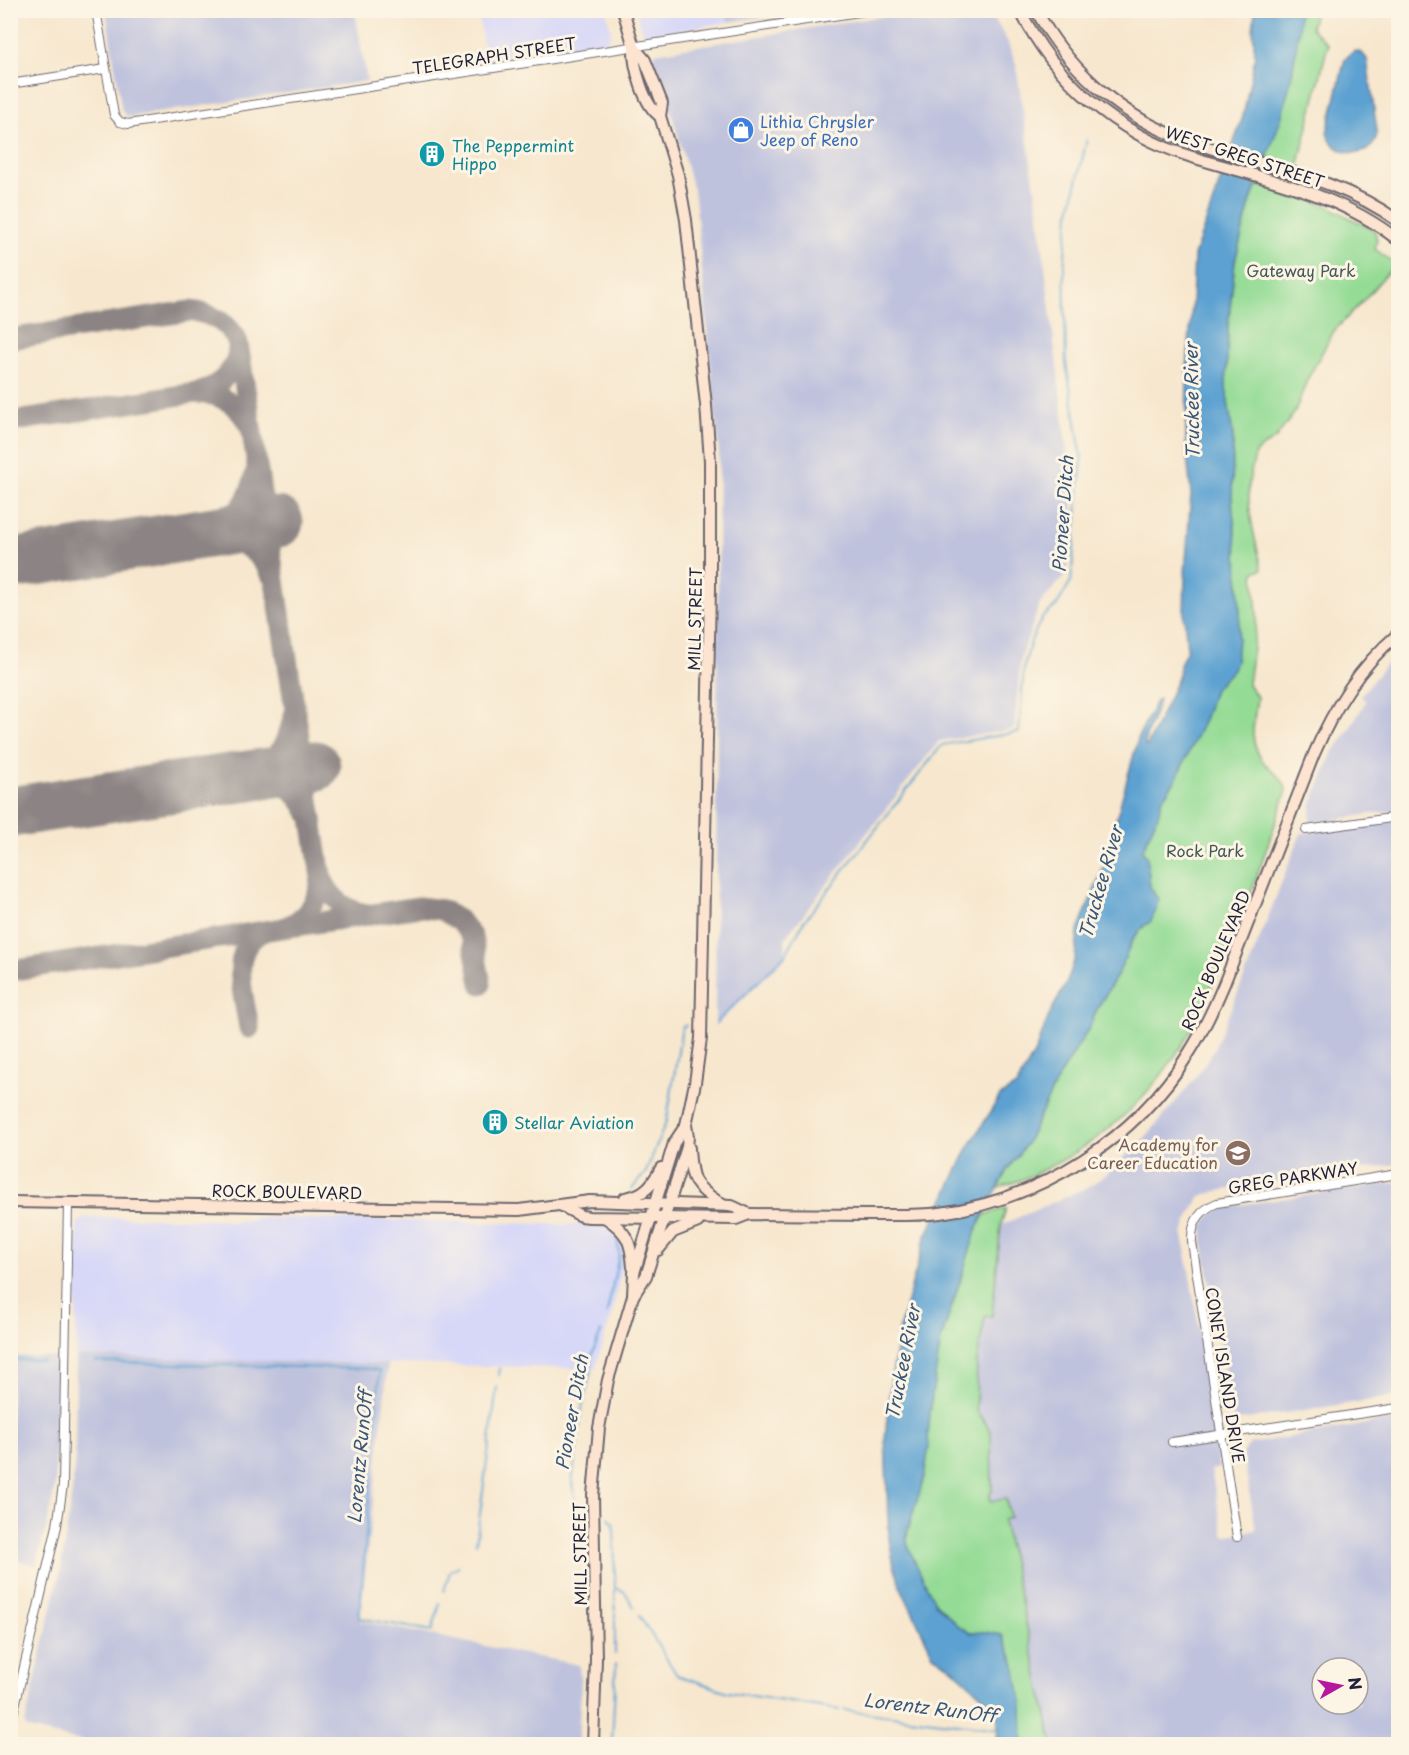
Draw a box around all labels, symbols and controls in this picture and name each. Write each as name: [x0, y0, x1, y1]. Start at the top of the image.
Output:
street label: TELEGRAPH STREET: [411, 30, 578, 80]
place label: Lithia Chrysler Jeep of Reno: [760, 109, 875, 151]
shop icon: Lithia Chrysler Jeep of Reno: [726, 115, 756, 145]
street label: WEST GREG STREET: [1162, 119, 1328, 193]
place label: The Peppermint Hippo: [452, 133, 574, 175]
building icon: The Peppermint Hippo: [417, 139, 447, 169]
park label: Gateway Park: [1246, 258, 1356, 282]
water label: Truckee River: [1176, 340, 1206, 459]
water label: Pioneer Ditch: [1044, 454, 1080, 573]
street label: MILL STREET: [681, 567, 707, 671]
water label: Truckee River: [1071, 820, 1130, 941]
park label: Rock Park: [1166, 838, 1244, 862]
street label: ROCK BOULEVARD: [1175, 886, 1255, 1034]
building icon: Stellar Aviation: [480, 1107, 510, 1137]
place label: Stellar Aviation: [514, 1110, 634, 1134]
place label: Academy for Career Education: [1087, 1132, 1219, 1174]
school or university icon: Academy for Career Education: [1223, 1138, 1253, 1168]
street label: GREG PARKWAY: [1226, 1155, 1360, 1199]
street label: ROCK BOULEVARD: [212, 1178, 362, 1204]
street label: CONEY ISLAND DRIVE: [1200, 1285, 1252, 1465]
water label: Truckee River: [878, 1300, 927, 1421]
water label: Pioneer Ditch: [548, 1352, 595, 1472]
water label: Lorentz RunOff: [340, 1385, 379, 1524]
street label: MILL STREET: [566, 1502, 592, 1606]
north arrow: [1310, 1656, 1370, 1716]
text: N: [1343, 1675, 1369, 1692]
water label: Lorentz RunOff: [862, 1686, 1002, 1729]

